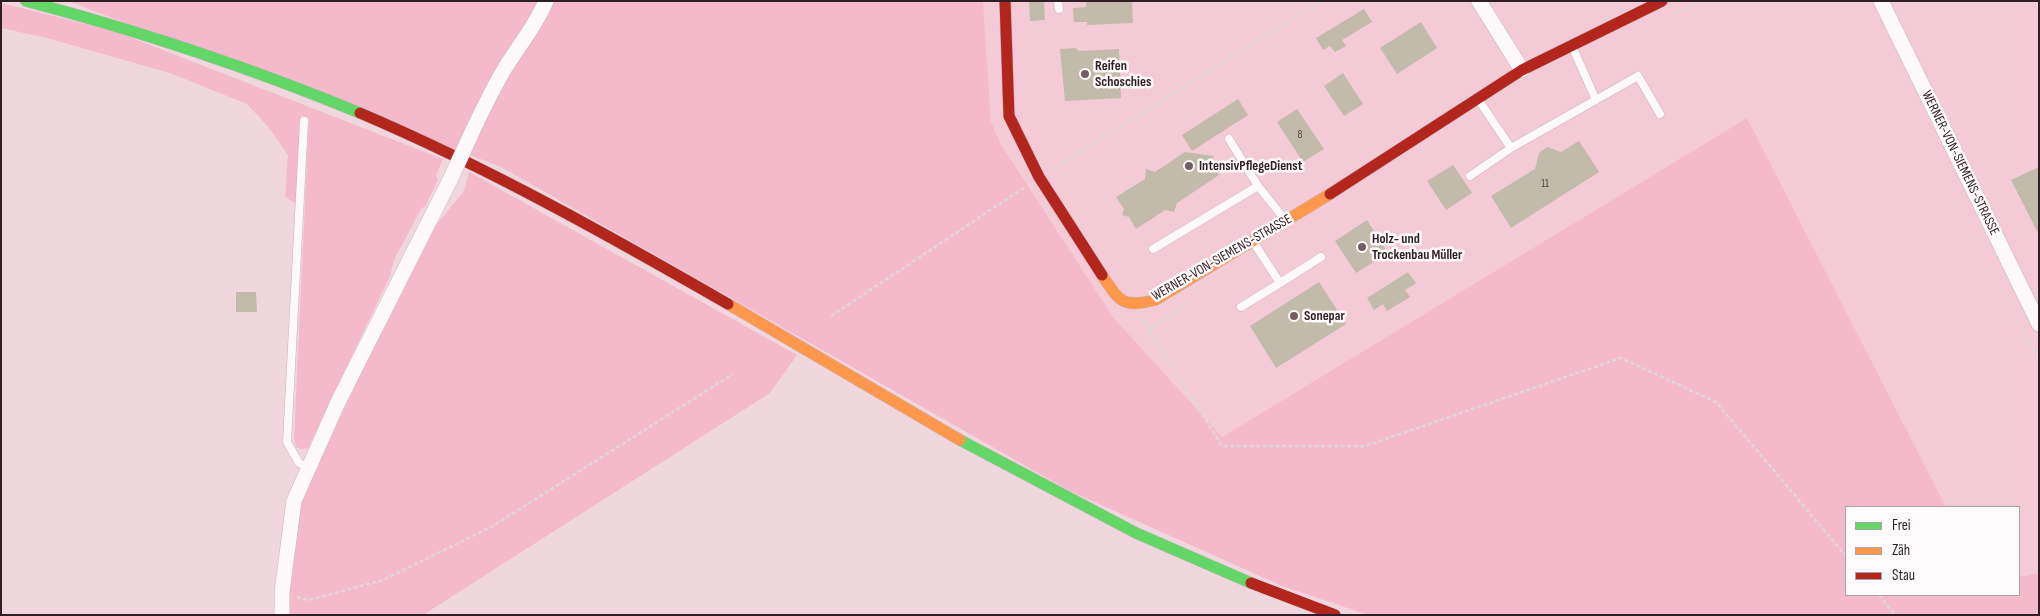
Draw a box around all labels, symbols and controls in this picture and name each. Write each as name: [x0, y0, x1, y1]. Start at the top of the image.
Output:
place label: Reifen Schoschies: [1095, 58, 1151, 90]
marker: Reifen Schoschies: [1079, 68, 1091, 80]
street label: WERNER-VON-SIEMENS-STRASSE: [1918, 88, 2002, 238]
house number: 8: [1298, 128, 1302, 142]
place label: IntensivPflegeDienst: [1199, 158, 1302, 174]
marker: IntensivPflegeDienst: [1183, 160, 1195, 172]
house number: 11: [1541, 177, 1549, 191]
street label: WERNER-VON-SIEMENS-STRASSE: [1149, 211, 1295, 305]
place label: Holz- und Trockenbau Müller: [1372, 231, 1462, 264]
marker: Holz- und Trockenbau Müller: [1356, 241, 1368, 253]
place label: Sonepar: [1304, 308, 1345, 324]
marker: Sonepar: [1288, 310, 1300, 322]
legend: [1845, 506, 2020, 596]
text: Frei: [1892, 516, 1911, 535]
text: Zäh: [1892, 541, 1910, 560]
text: Stau: [1892, 566, 1915, 585]

